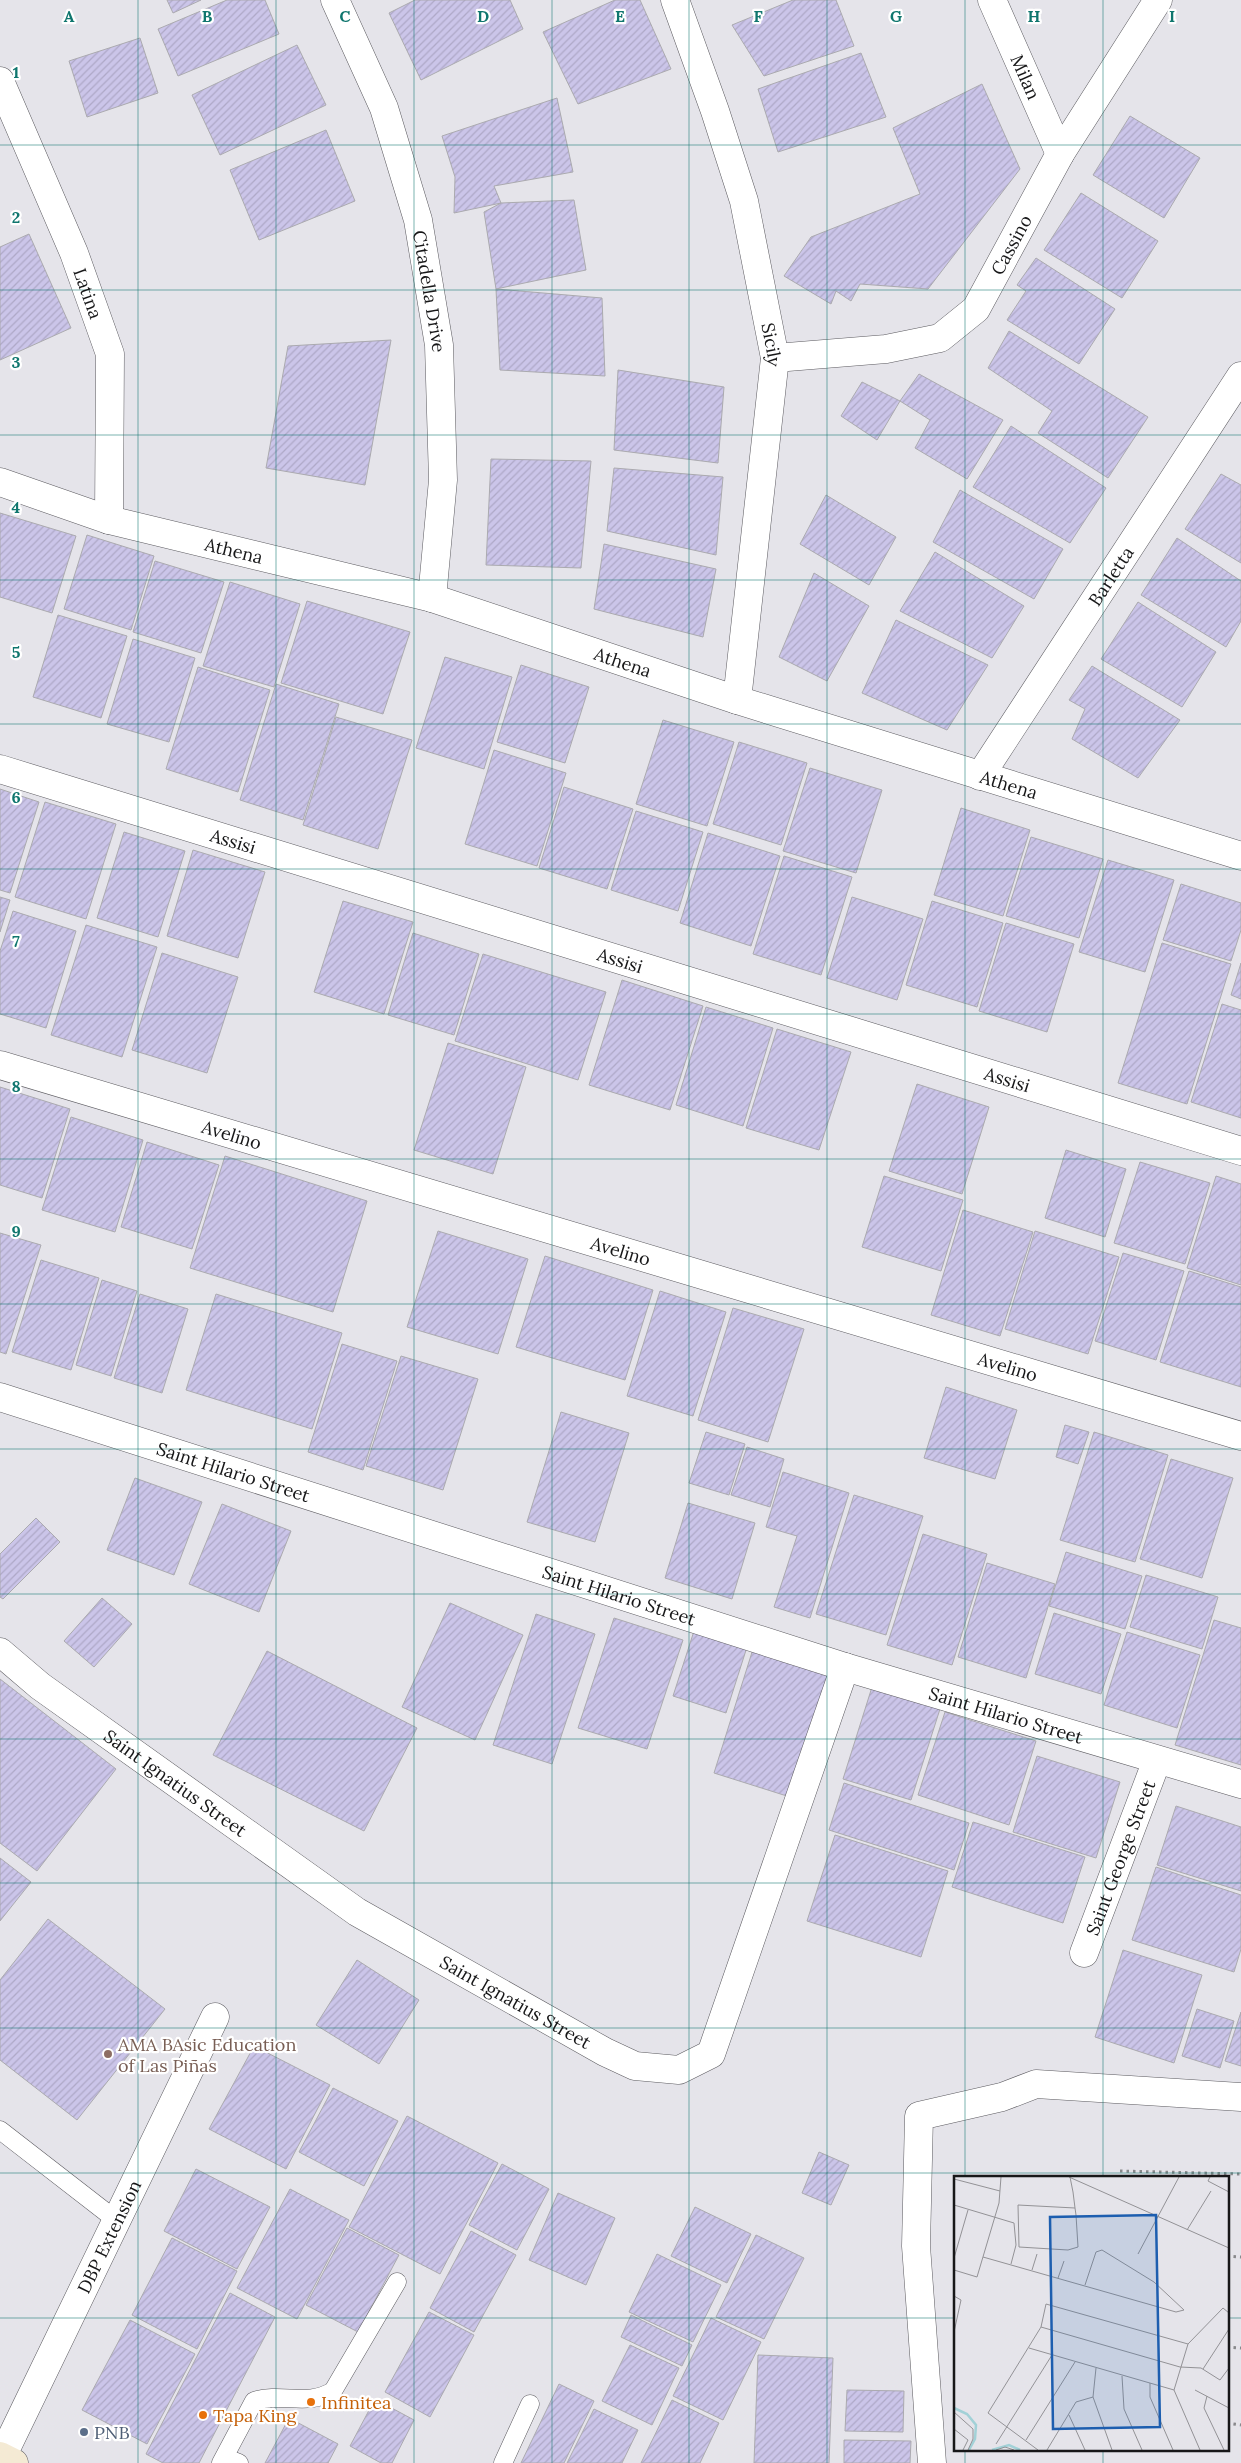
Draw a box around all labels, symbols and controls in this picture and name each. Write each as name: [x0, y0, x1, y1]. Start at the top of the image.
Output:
text: A: [64, 6, 75, 26]
text: B: [202, 6, 213, 26]
text: C: [339, 6, 351, 26]
text: D: [477, 6, 489, 26]
text: E: [615, 6, 625, 26]
text: F: [753, 6, 763, 26]
text: G: [890, 6, 902, 26]
text: H: [1028, 6, 1041, 26]
text: I: [1169, 6, 1175, 26]
street label: Milan: [1006, 51, 1046, 103]
text: 1: [13, 62, 19, 82]
text: 2: [12, 207, 20, 227]
street label: Cassino: [985, 210, 1037, 279]
street label: Citadella Drive: [408, 228, 451, 353]
street label: Latina: [69, 265, 108, 322]
street label: Sicily: [757, 321, 787, 368]
text: 3: [12, 352, 21, 372]
text: 4: [12, 497, 21, 517]
street label: Athena: [202, 532, 265, 568]
street label: Barletta: [1083, 542, 1138, 610]
street label: Athena: [590, 641, 654, 682]
text: 5: [12, 642, 21, 662]
street label: Athena: [976, 764, 1040, 804]
text: 6: [11, 787, 21, 807]
street label: Assisi: [207, 823, 259, 859]
text: 7: [12, 931, 20, 951]
street label: Assisi: [594, 942, 646, 978]
street label: Assisi: [981, 1061, 1033, 1097]
text: 8: [11, 1076, 21, 1096]
street label: Avelino: [198, 1114, 264, 1154]
text: 9: [11, 1221, 21, 1241]
street label: Avelino: [587, 1231, 653, 1270]
street label: Avelino: [974, 1346, 1040, 1386]
street label: Saint Hilario Street: [154, 1436, 313, 1507]
street label: Saint Hilario Street: [540, 1560, 699, 1630]
street label: Saint Hilario Street: [926, 1681, 1086, 1748]
street label: Saint Ignatius Street: [100, 1724, 251, 1841]
street label: Saint George Street: [1080, 1777, 1160, 1938]
street label: Saint Ignatius Street: [436, 1950, 595, 2053]
place label: AMA BAsic Education of Las Piñas: [117, 2033, 296, 2077]
marker: AMA BAsic Education of Las Piñas: [102, 2048, 114, 2060]
street label: DBP Extension: [72, 2176, 146, 2297]
inset map: [954, 2176, 1228, 2450]
place label: Infinitea: [321, 2391, 391, 2414]
marker: Infinitea: [305, 2396, 317, 2408]
place label: Tapa King: [213, 2404, 297, 2427]
marker: Tapa King: [197, 2409, 209, 2421]
place label: PNB: [94, 2421, 130, 2444]
marker: PNB: [78, 2426, 90, 2438]

